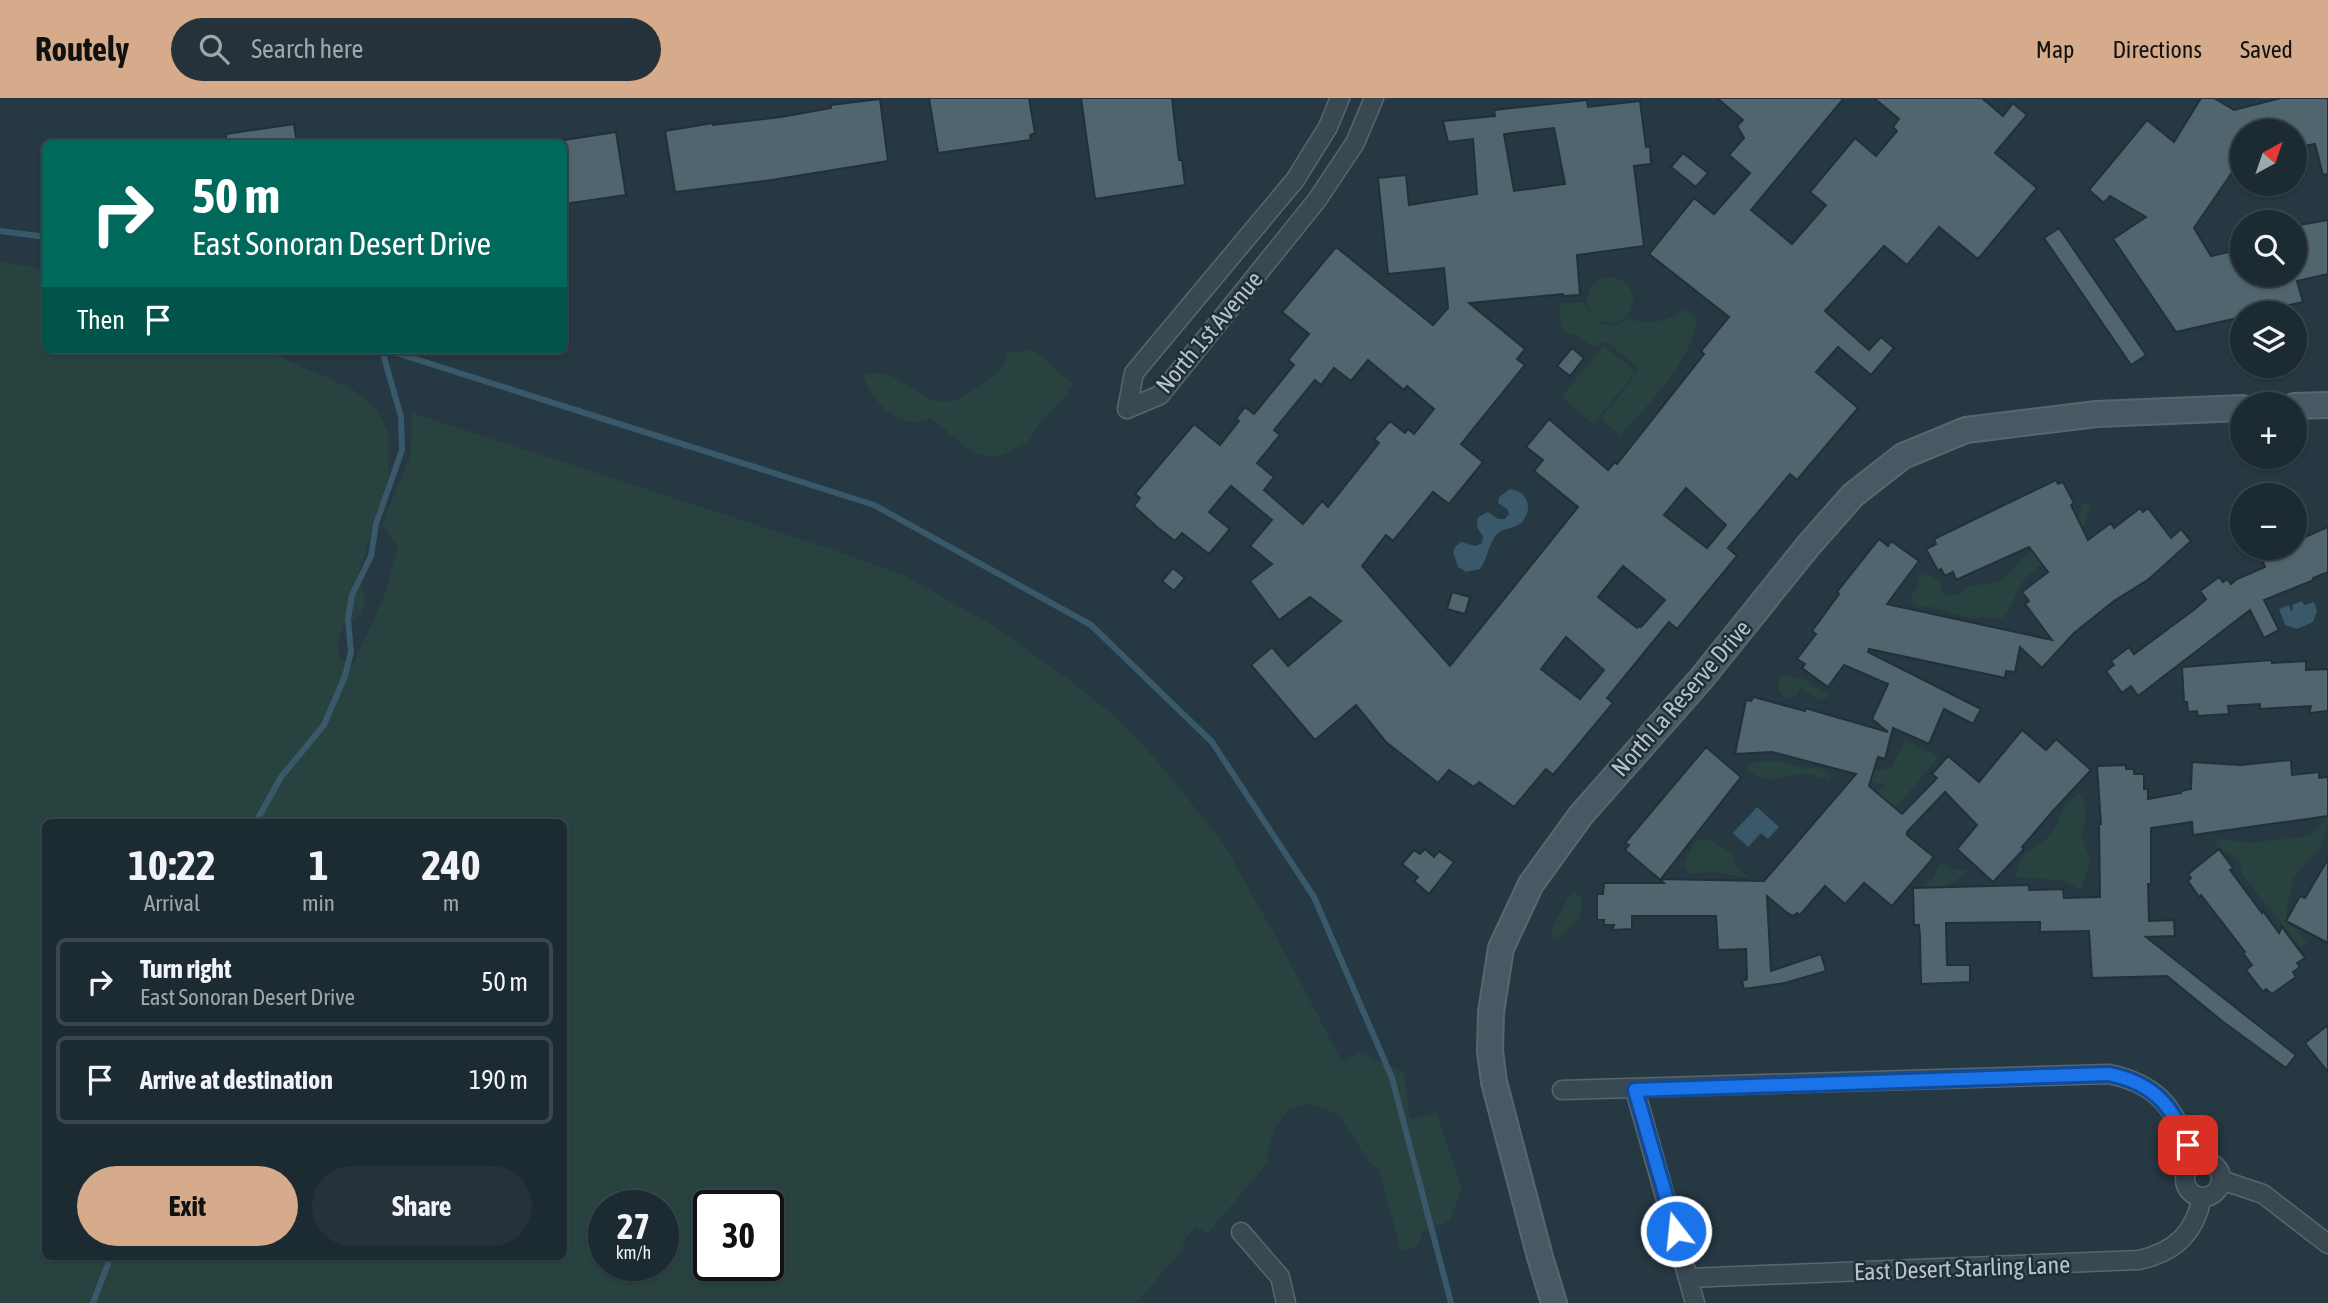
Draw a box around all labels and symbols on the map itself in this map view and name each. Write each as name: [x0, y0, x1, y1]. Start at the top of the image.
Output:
north arrow: [2230, 119, 2306, 196]
street label: North 1st Avenue: [1150, 266, 1268, 398]
street label: North La Reserve Drive: [1606, 615, 1756, 781]
pin: [2158, 1115, 2218, 1175]
speed limit sign: 30: [693, 1190, 784, 1281]
position arrow: [1639, 1194, 1713, 1268]
street label: East Desert Starling Lane: [1854, 1251, 2070, 1285]

